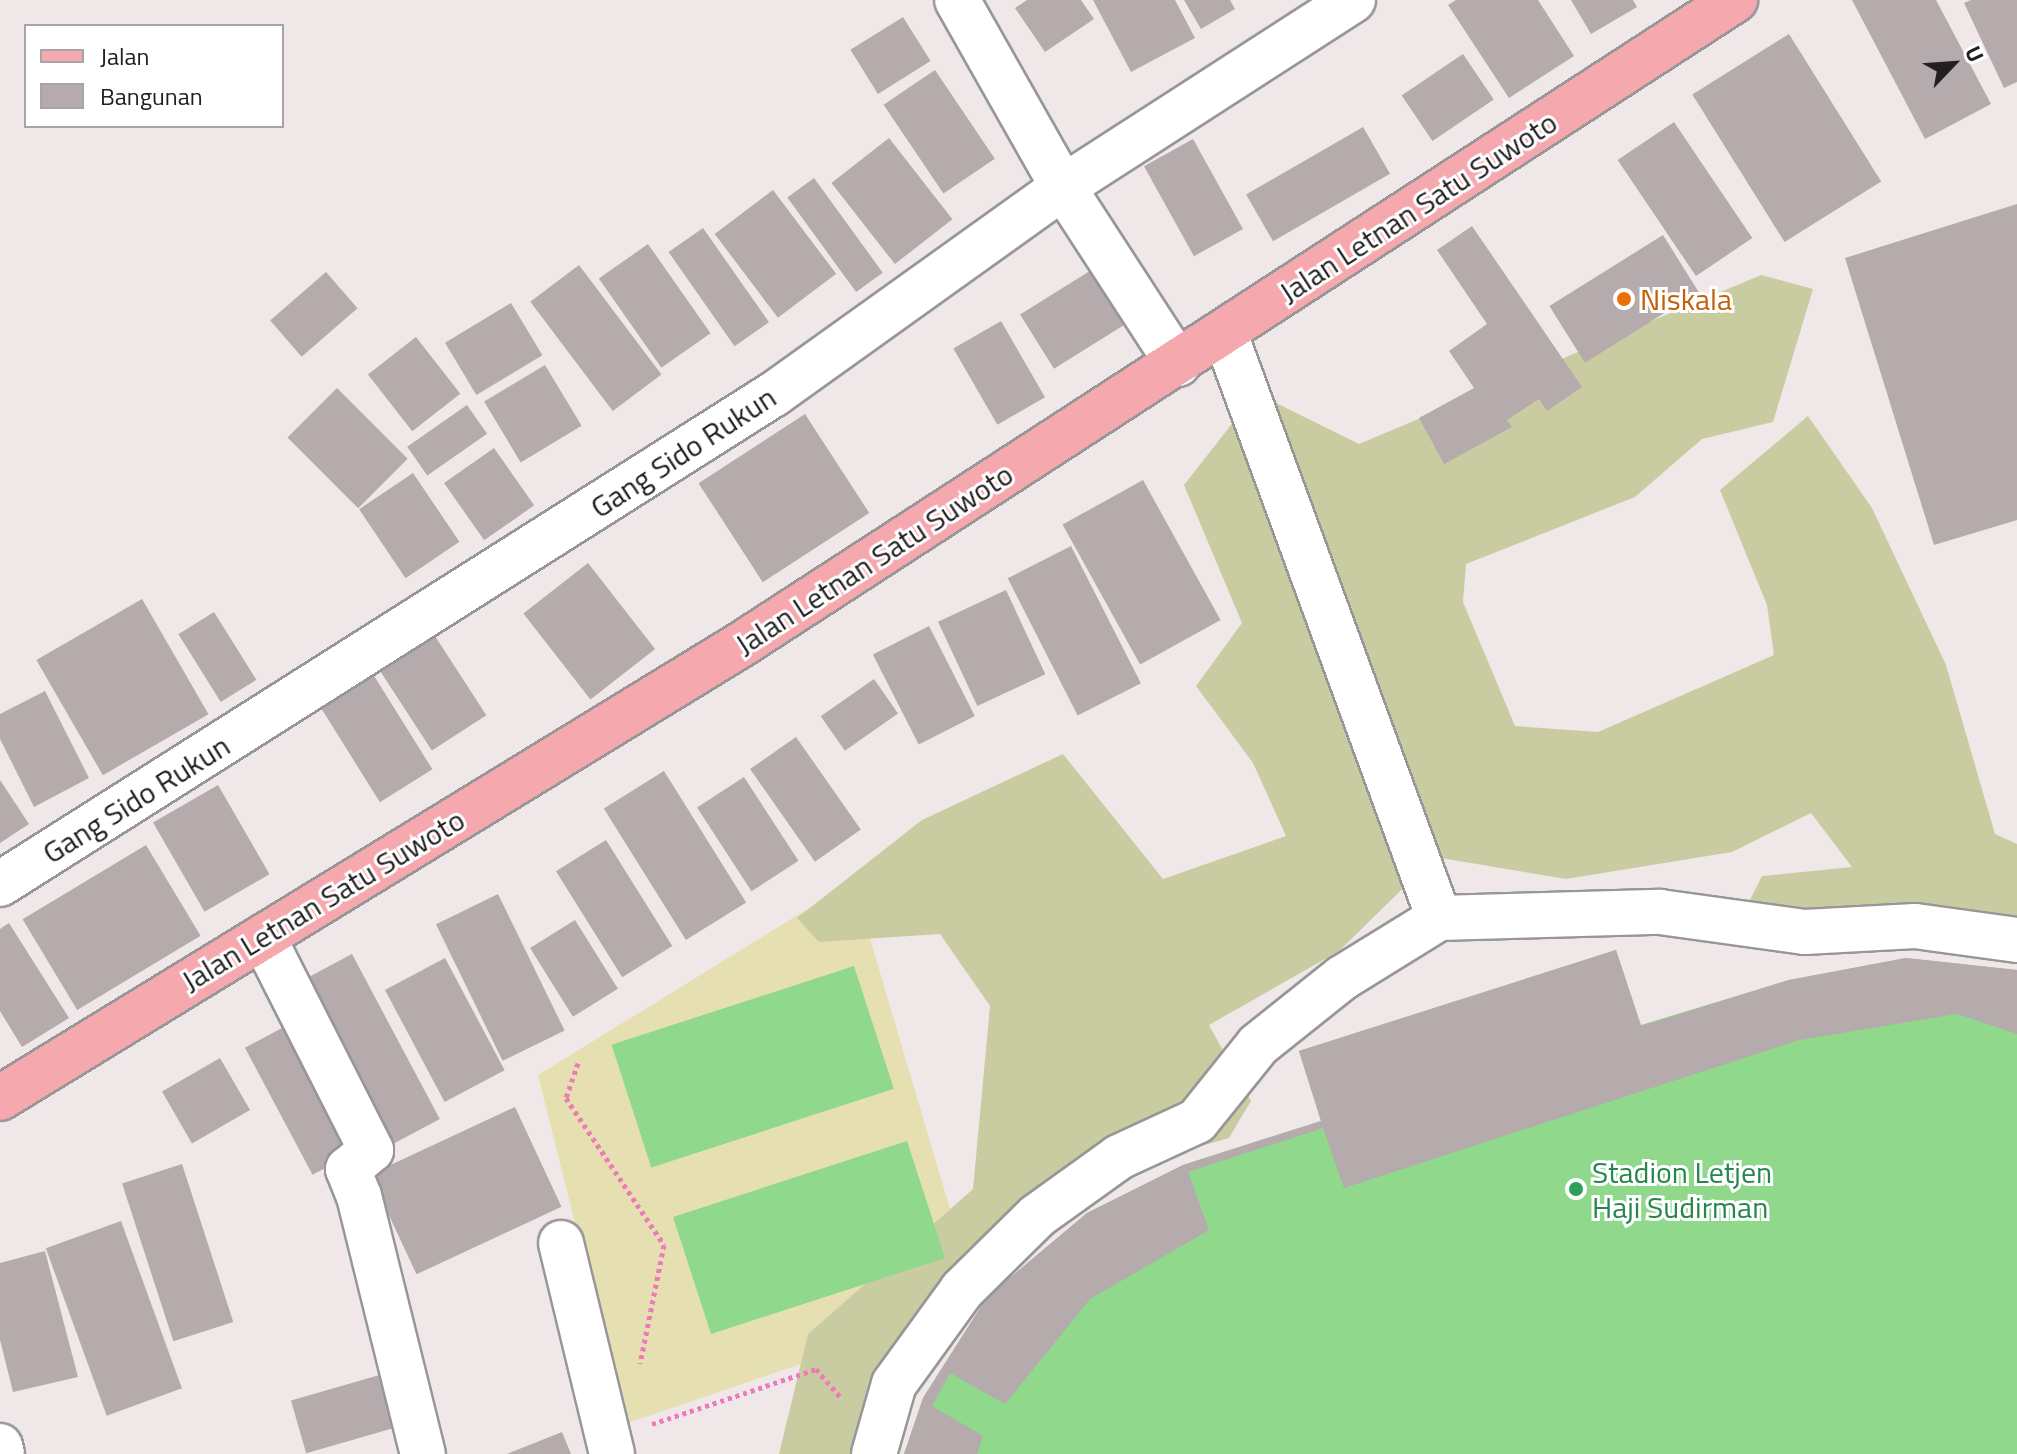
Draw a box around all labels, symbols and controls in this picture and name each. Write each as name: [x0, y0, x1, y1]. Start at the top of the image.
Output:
legend: [24, 24, 284, 128]
north arrow: [1913, 24, 1993, 104]
text: Jalan: [100, 38, 149, 74]
text: U: [1956, 40, 1993, 68]
text: Bangunan: [100, 78, 203, 114]
street label: Jalan Letnan Satu Suwoto: [1273, 104, 1563, 310]
place label: Niskala: [1640, 281, 1732, 317]
marker: Niskala: [1615, 290, 1633, 308]
street label: Gang Sido Rukun: [584, 379, 782, 525]
street label: Jalan Letnan Satu Suwoto: [729, 456, 1019, 662]
street label: Gang Sido Rukun: [36, 727, 236, 871]
street label: Jalan Letnan Satu Suwoto: [175, 801, 471, 999]
place label: Stadion Letjen Haji Sudirman: [1592, 1154, 1772, 1224]
marker: Stadion Letjen Haji Sudirman: [1567, 1180, 1585, 1198]

